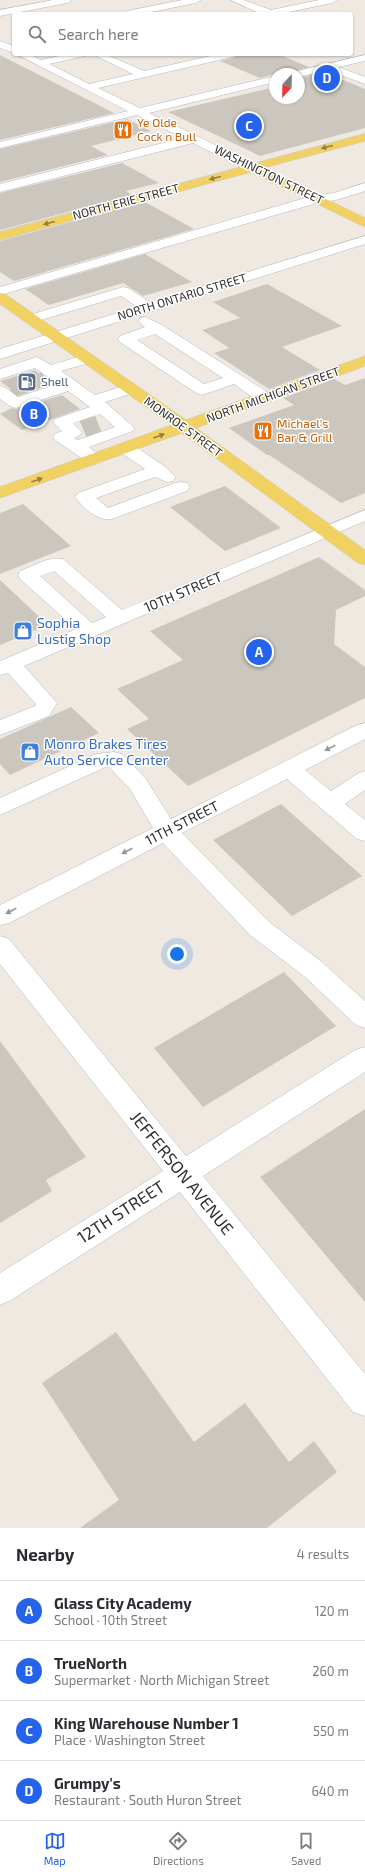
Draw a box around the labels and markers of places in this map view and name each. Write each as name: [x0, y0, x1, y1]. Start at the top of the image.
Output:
pin: D: [314, 63, 340, 93]
pin: C: [236, 111, 262, 141]
place label: Ye Olde Cock n Bull: [137, 115, 197, 143]
restaurant icon: Ye Olde Cock n Bull: [112, 119, 134, 141]
fuel station icon: Shell: [16, 371, 38, 393]
place label: Shell: [41, 374, 69, 388]
pin: B: [21, 399, 47, 429]
place label: Michael's Bar & Grill: [277, 416, 333, 444]
restaurant icon: Michael's Bar & Grill: [252, 420, 274, 442]
place label: Sophia Lustig Shop: [37, 614, 111, 647]
shop icon: Sophia Lustig Shop: [12, 620, 34, 642]
pin: A: [246, 637, 272, 667]
place label: Monro Brakes Tires Auto Service Center: [44, 735, 169, 768]
shop icon: Monro Brakes Tires Auto Service Center: [19, 741, 41, 763]

